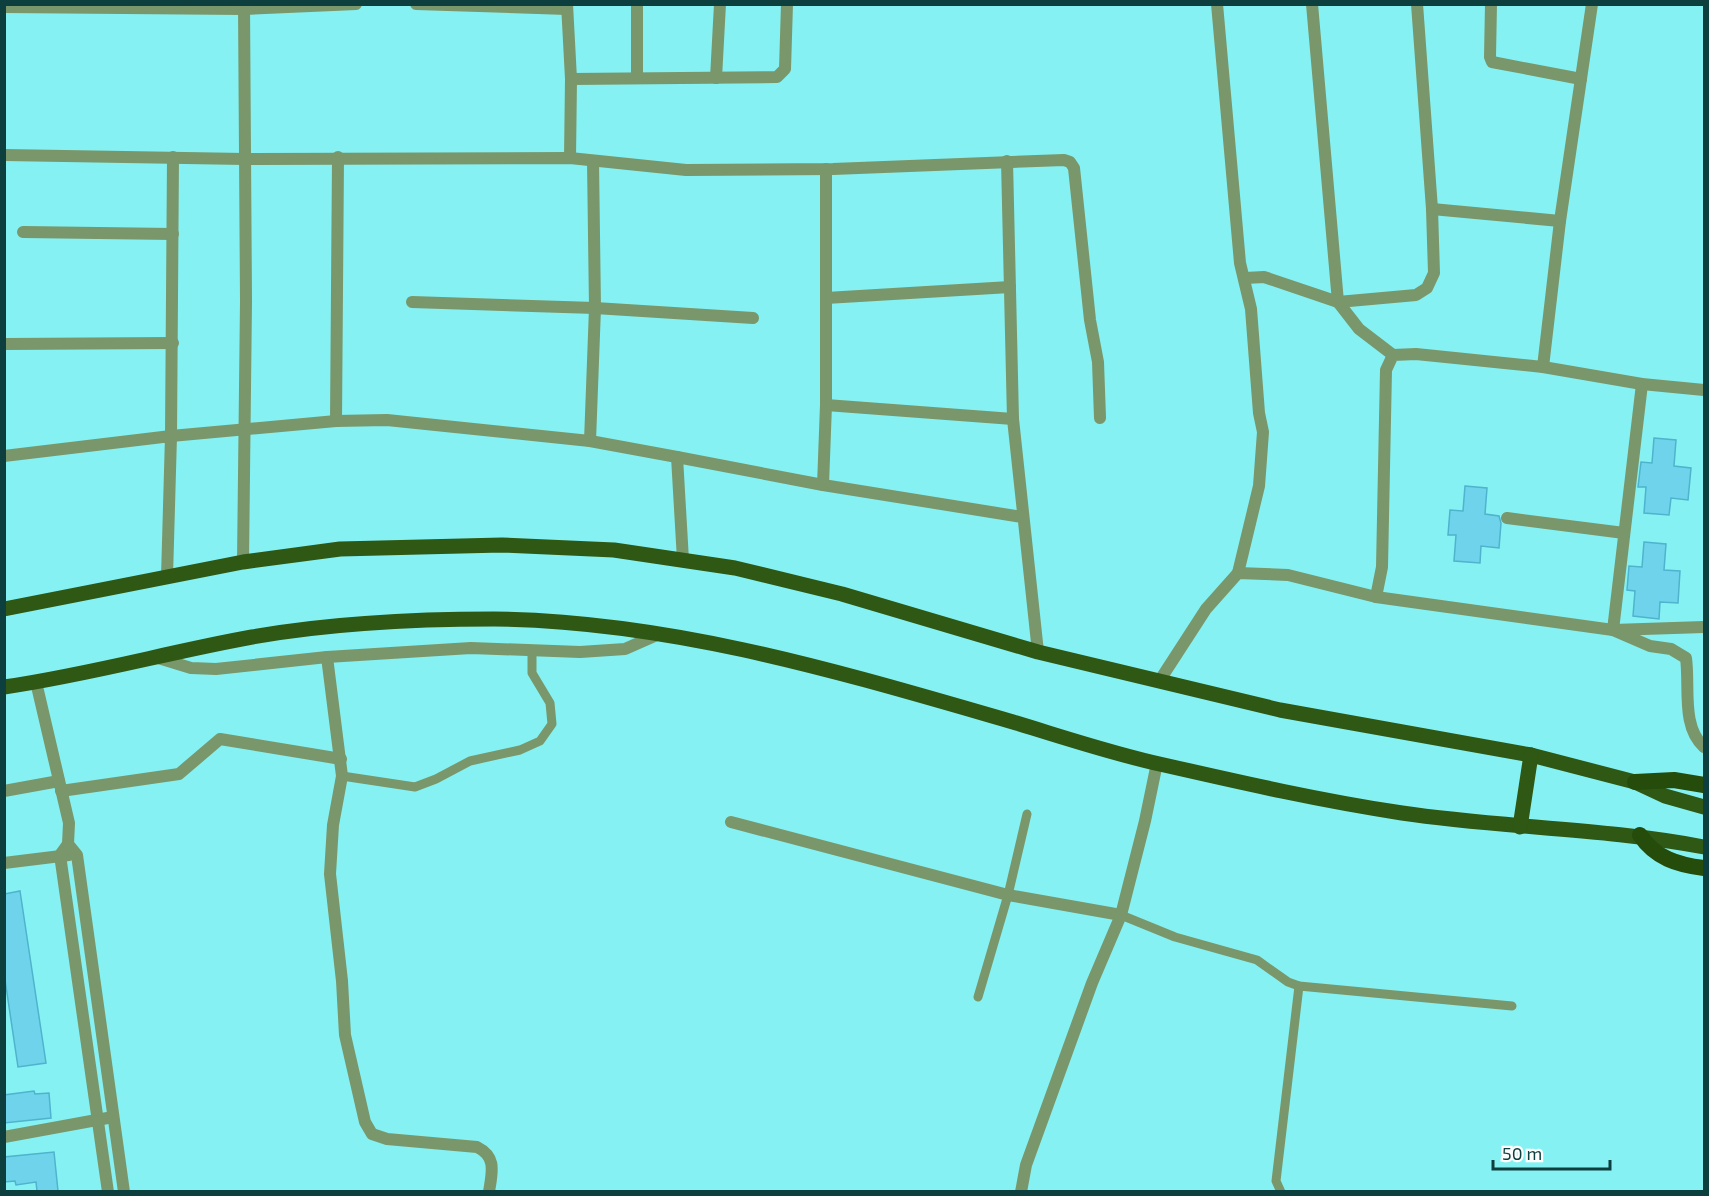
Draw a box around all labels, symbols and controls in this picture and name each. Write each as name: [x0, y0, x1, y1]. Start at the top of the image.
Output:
scale bar: [1493, 1133, 1610, 1171]
text: 50 m: [1502, 1142, 1542, 1164]

